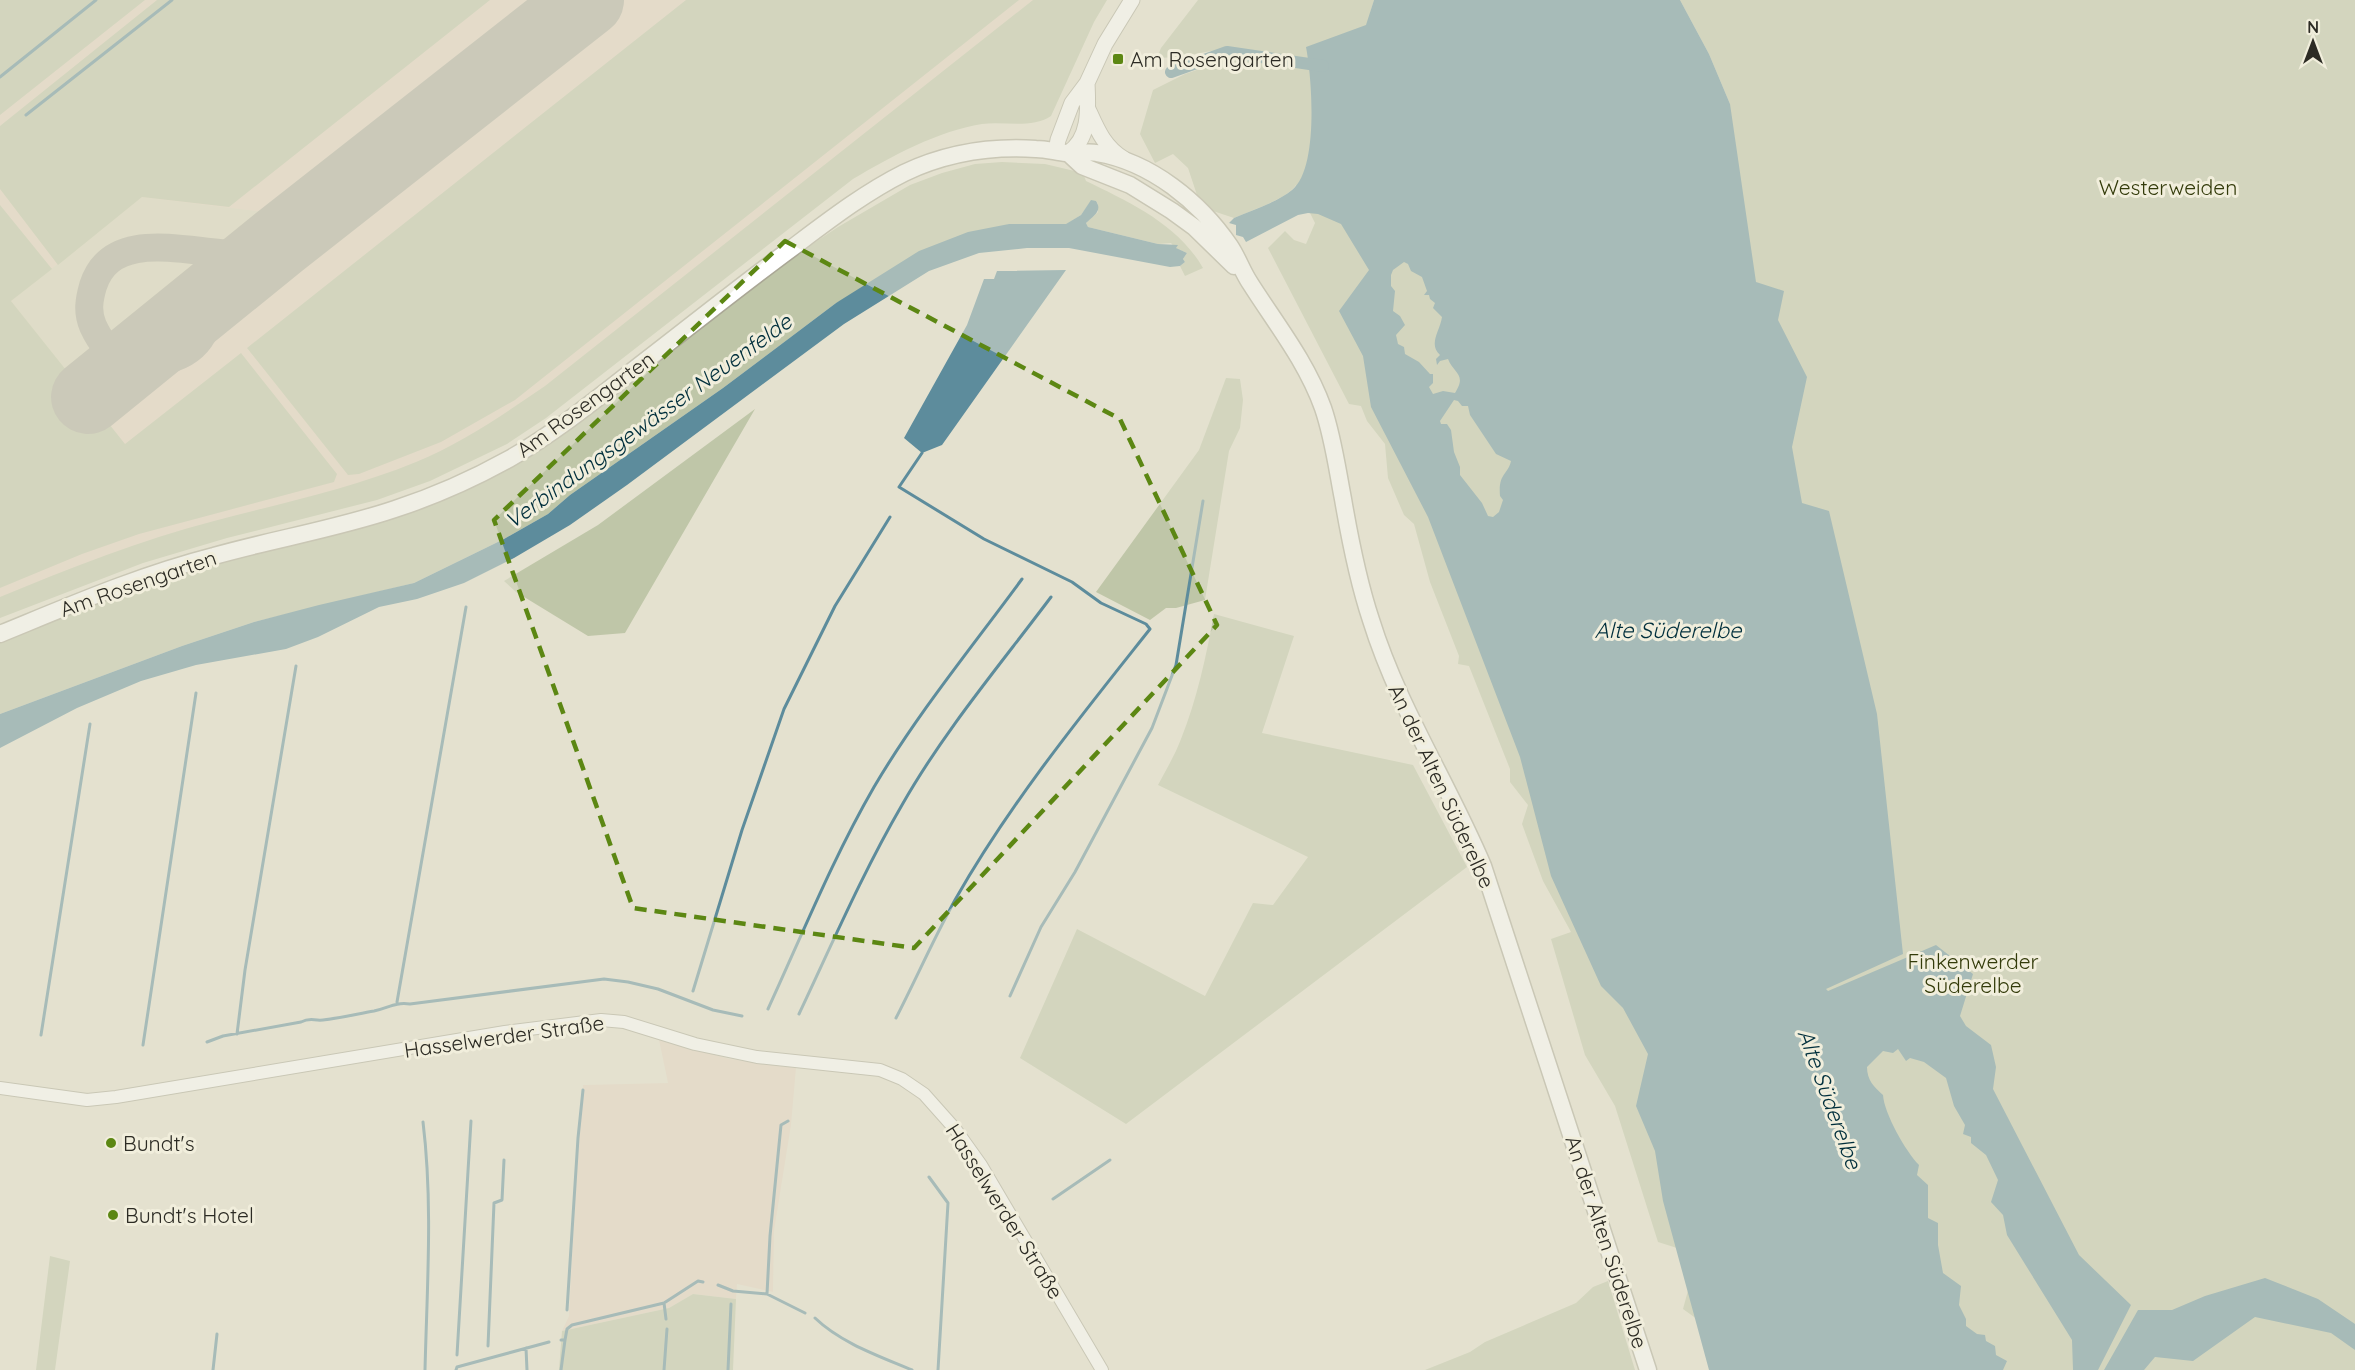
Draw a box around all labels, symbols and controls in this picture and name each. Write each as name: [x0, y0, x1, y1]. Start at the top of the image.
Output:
north arrow: [2283, 12, 2343, 72]
text: N: [2307, 17, 2319, 37]
place label: Am Rosengarten: [1130, 46, 1294, 72]
marker: Am Rosengarten: [1111, 52, 1125, 66]
park label: Westerweiden: [2099, 174, 2237, 200]
water label: Verbindungsgewässer Neuenfelde: [499, 306, 798, 535]
street label: Am Rosengarten: [511, 345, 659, 463]
street label: Am Rosengarten: [56, 544, 220, 622]
water label: Alte Süderelbe: [1595, 616, 1743, 644]
street label: An der Alten Süderelbe: [1383, 680, 1501, 892]
park label: Finkenwerder Süderelbe: [1907, 948, 2039, 998]
street label: Hasselwerder Straße: [402, 1009, 606, 1063]
water label: Alte Süderelbe: [1792, 1025, 1869, 1174]
street label: Hasselwerder Straße: [941, 1119, 1069, 1303]
place label: Bundt's: [123, 1130, 195, 1156]
street label: An der Alten Süderelbe: [1560, 1132, 1654, 1352]
marker: Bundt's: [104, 1136, 118, 1150]
place label: Bundt's Hotel: [125, 1202, 254, 1228]
marker: Bundt's Hotel: [106, 1208, 120, 1222]

